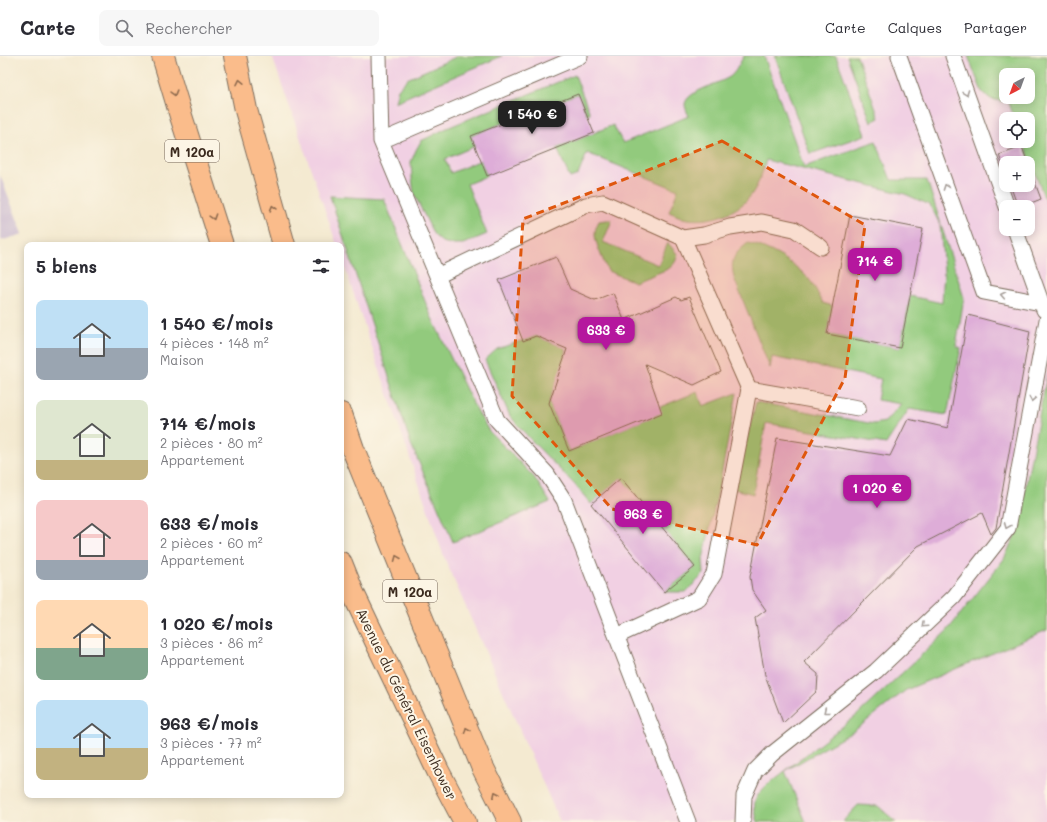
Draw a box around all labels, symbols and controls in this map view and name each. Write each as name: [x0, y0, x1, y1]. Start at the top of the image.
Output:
search box: [99, 10, 379, 46]
text: Carte: [20, 15, 75, 40]
icon: search: [113, 17, 135, 39]
text: Rechercher: [145, 18, 233, 38]
text: Carte: [825, 18, 866, 37]
text: Calques: [888, 18, 942, 37]
text: Partager: [964, 18, 1027, 37]
north arrow: [999, 68, 1035, 104]
map controls: [999, 68, 1035, 236]
one-way arrow: [237, 79, 245, 85]
one-way arrow: [962, 89, 970, 96]
one-way arrow: [169, 90, 178, 97]
pin: 1 540 €: [495, 101, 569, 135]
text: 1 540 €: [507, 105, 557, 122]
button: locate: [999, 112, 1035, 148]
road number: M 120a: [165, 140, 219, 162]
button: +: [999, 156, 1035, 192]
one-way arrow: [943, 184, 951, 191]
button: −: [999, 200, 1035, 236]
one-way arrow: [269, 204, 278, 211]
one-way arrow: [208, 214, 217, 221]
pin: 714 €: [847, 248, 903, 282]
text: 714 €: [857, 252, 893, 269]
text: 5 biens: [36, 255, 97, 277]
icon: filters: [310, 255, 332, 277]
one-way arrow: [1000, 292, 1006, 300]
text: 1 540 €/mois: [160, 312, 273, 334]
icon: home: [68, 316, 116, 364]
pin: 633 €: [578, 317, 634, 351]
text: 633 €: [587, 321, 625, 338]
text: 4 pièces · 148 m²: [160, 334, 269, 351]
text: Maison: [160, 351, 204, 368]
one-way arrow: [1028, 396, 1037, 402]
text: 714 €/mois: [160, 412, 256, 434]
icon: home: [68, 416, 116, 464]
text: 2 pièces · 80 m²: [160, 434, 263, 451]
text: Appartement: [160, 451, 245, 468]
pin: 1 020 €: [840, 475, 914, 509]
text: 1 020 €: [852, 479, 902, 496]
pin: 963 €: [615, 501, 671, 535]
text: 963 €: [624, 505, 662, 522]
text: 633 €/mois: [160, 512, 259, 534]
icon: home: [68, 516, 116, 564]
one-way arrow: [1003, 523, 1011, 530]
text: 2 pièces · 60 m²: [160, 534, 263, 551]
text: Appartement: [160, 551, 245, 568]
one-way arrow: [394, 555, 402, 563]
road number: M 120a: [383, 580, 437, 602]
street label: Avenue du Général Eisenhower: [352, 605, 462, 803]
text: 1 020 €/mois: [160, 612, 273, 634]
icon: home: [68, 616, 116, 664]
one-way arrow: [921, 620, 929, 628]
text: 3 pièces · 86 m²: [160, 634, 263, 651]
text: Appartement: [160, 651, 245, 668]
one-way arrow: [824, 706, 831, 713]
text: 963 €/mois: [160, 712, 259, 734]
icon: home: [68, 716, 116, 764]
one-way arrow: [464, 727, 472, 734]
text: 3 pièces · 77 m²: [160, 734, 262, 751]
text: Appartement: [160, 751, 245, 768]
one-way arrow: [493, 791, 501, 798]

